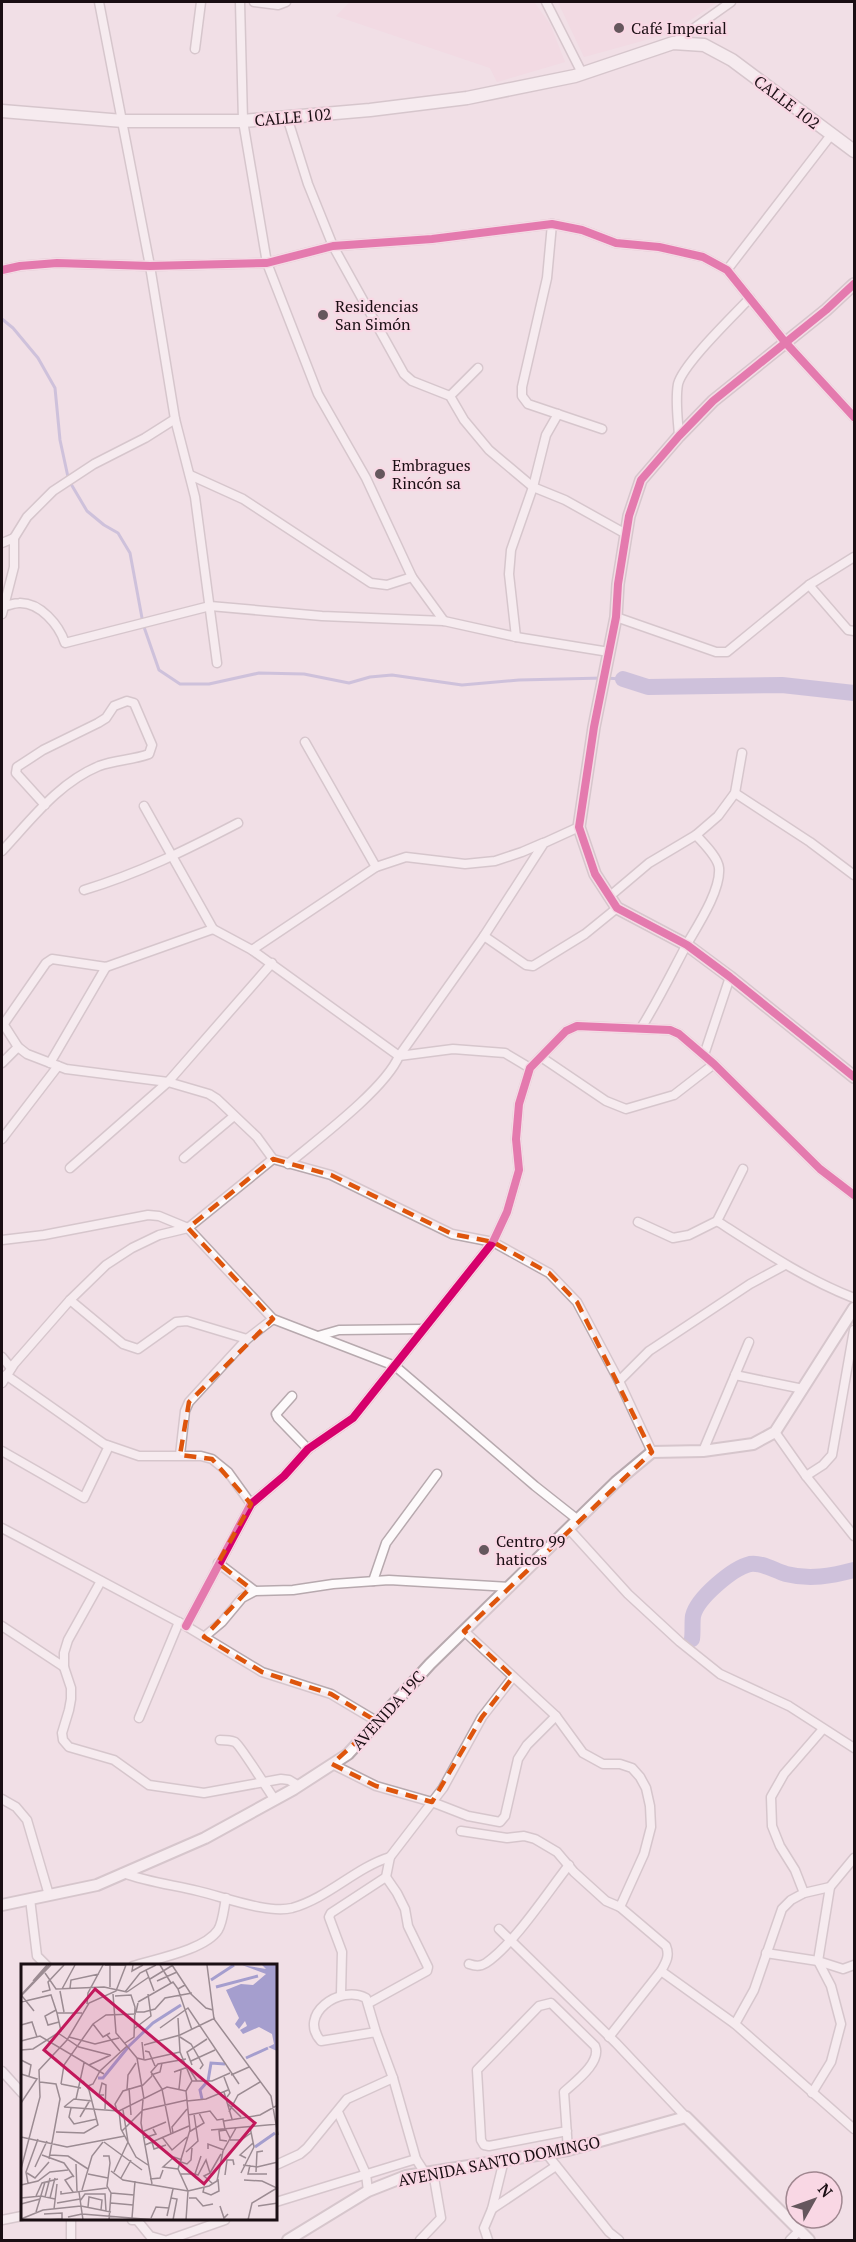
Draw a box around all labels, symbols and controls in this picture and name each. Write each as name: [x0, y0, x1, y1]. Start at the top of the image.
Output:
place label: Café Imperial: [631, 17, 727, 39]
marker: Café Imperial: [612, 21, 626, 35]
street label: CALLE 102: [750, 70, 824, 134]
street label: CALLE 102: [254, 103, 332, 131]
place label: Residencias San Simón: [335, 295, 418, 335]
marker: Residencias San Simón: [316, 308, 330, 322]
place label: Embragues Rincón sa: [392, 454, 471, 494]
marker: Embragues Rincón sa: [373, 467, 387, 481]
place label: Centro 99 haticos: [496, 1530, 565, 1570]
marker: Centro 99 haticos: [477, 1543, 491, 1557]
street label: AVENIDA 19C: [347, 1666, 429, 1754]
inset map: [21, 1964, 278, 2221]
street label: AVENIDA SANTO DOMINGO: [396, 2131, 602, 2191]
north arrow: [784, 2170, 844, 2230]
text: N: [813, 2179, 838, 2202]

